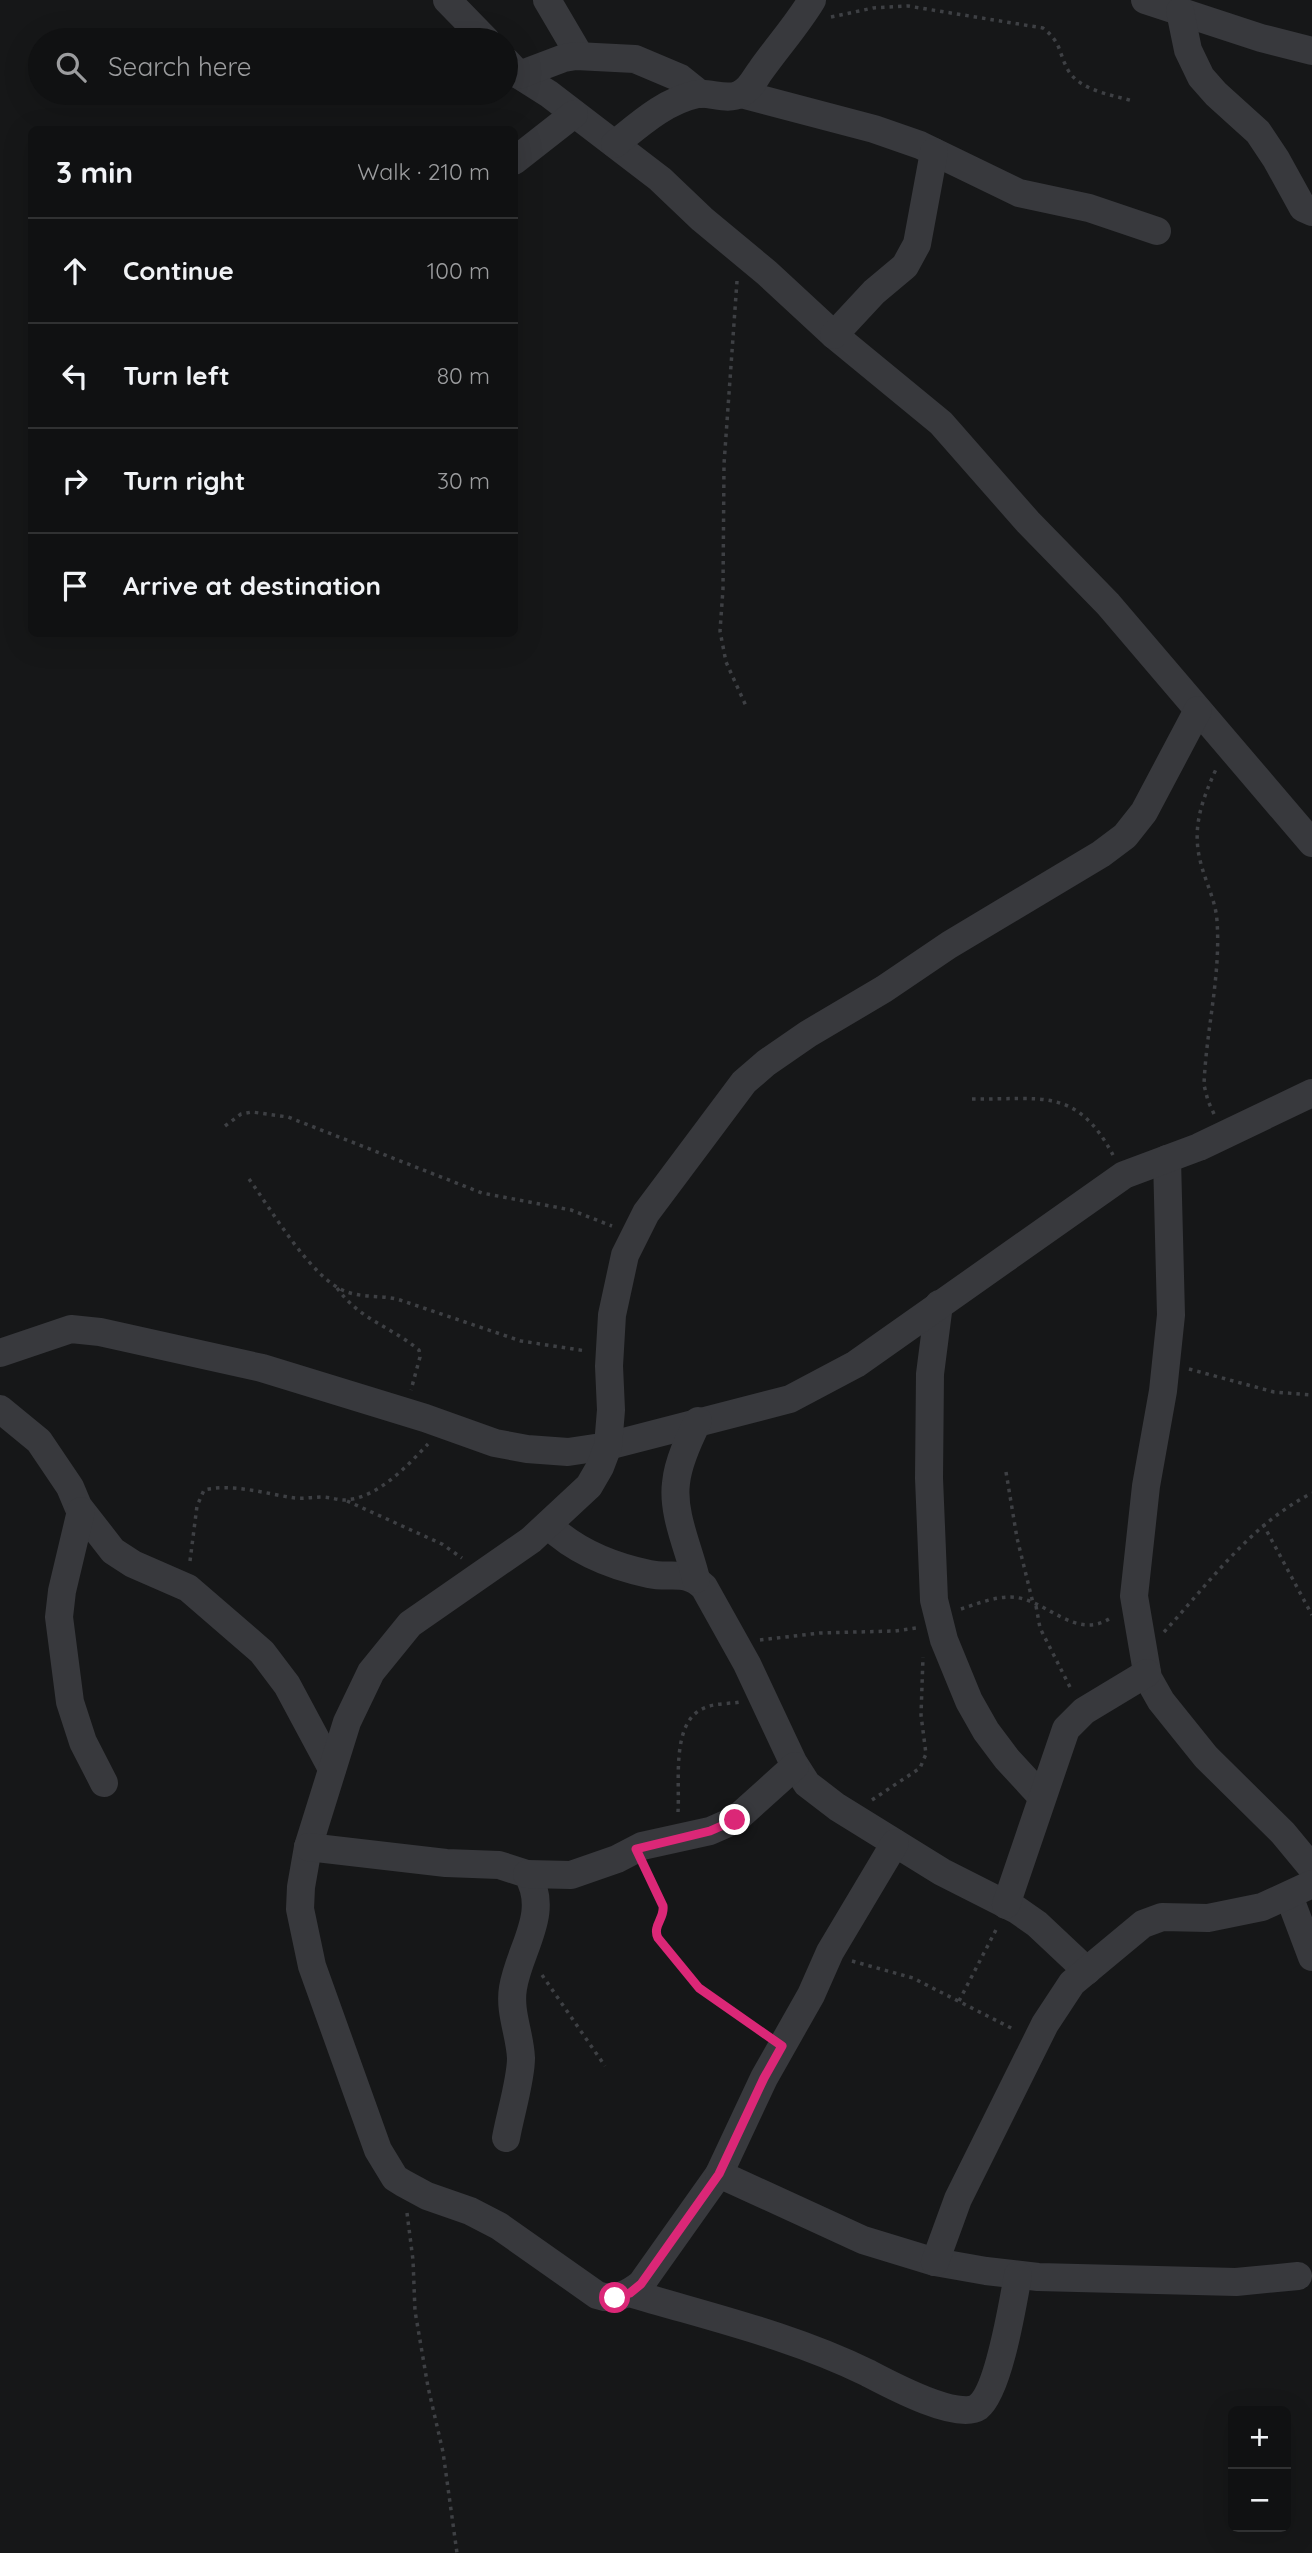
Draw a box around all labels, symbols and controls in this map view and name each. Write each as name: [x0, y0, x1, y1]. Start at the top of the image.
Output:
search box: [28, 28, 518, 105]
icon: search: [52, 48, 90, 86]
text: Search here: [108, 50, 252, 83]
text: 3 min: [56, 153, 133, 191]
text: Walk · 210 m: [357, 157, 490, 186]
icon: ahead: [56, 252, 94, 290]
text: Continue: [123, 254, 234, 287]
text: 100 m: [427, 256, 490, 285]
icon: left: [56, 357, 94, 395]
text: Turn left: [123, 359, 230, 392]
text: 80 m: [437, 361, 490, 390]
icon: right: [56, 462, 94, 500]
text: Turn right: [123, 464, 245, 497]
text: 30 m: [437, 466, 490, 495]
icon: arrive: [56, 567, 94, 605]
text: Arrive at destination: [123, 569, 381, 602]
route end: [719, 1804, 750, 1835]
route start: [599, 2282, 630, 2313]
map controls: [1228, 2406, 1291, 2532]
button: +: [1228, 2406, 1291, 2469]
button: −: [1228, 2469, 1291, 2532]

